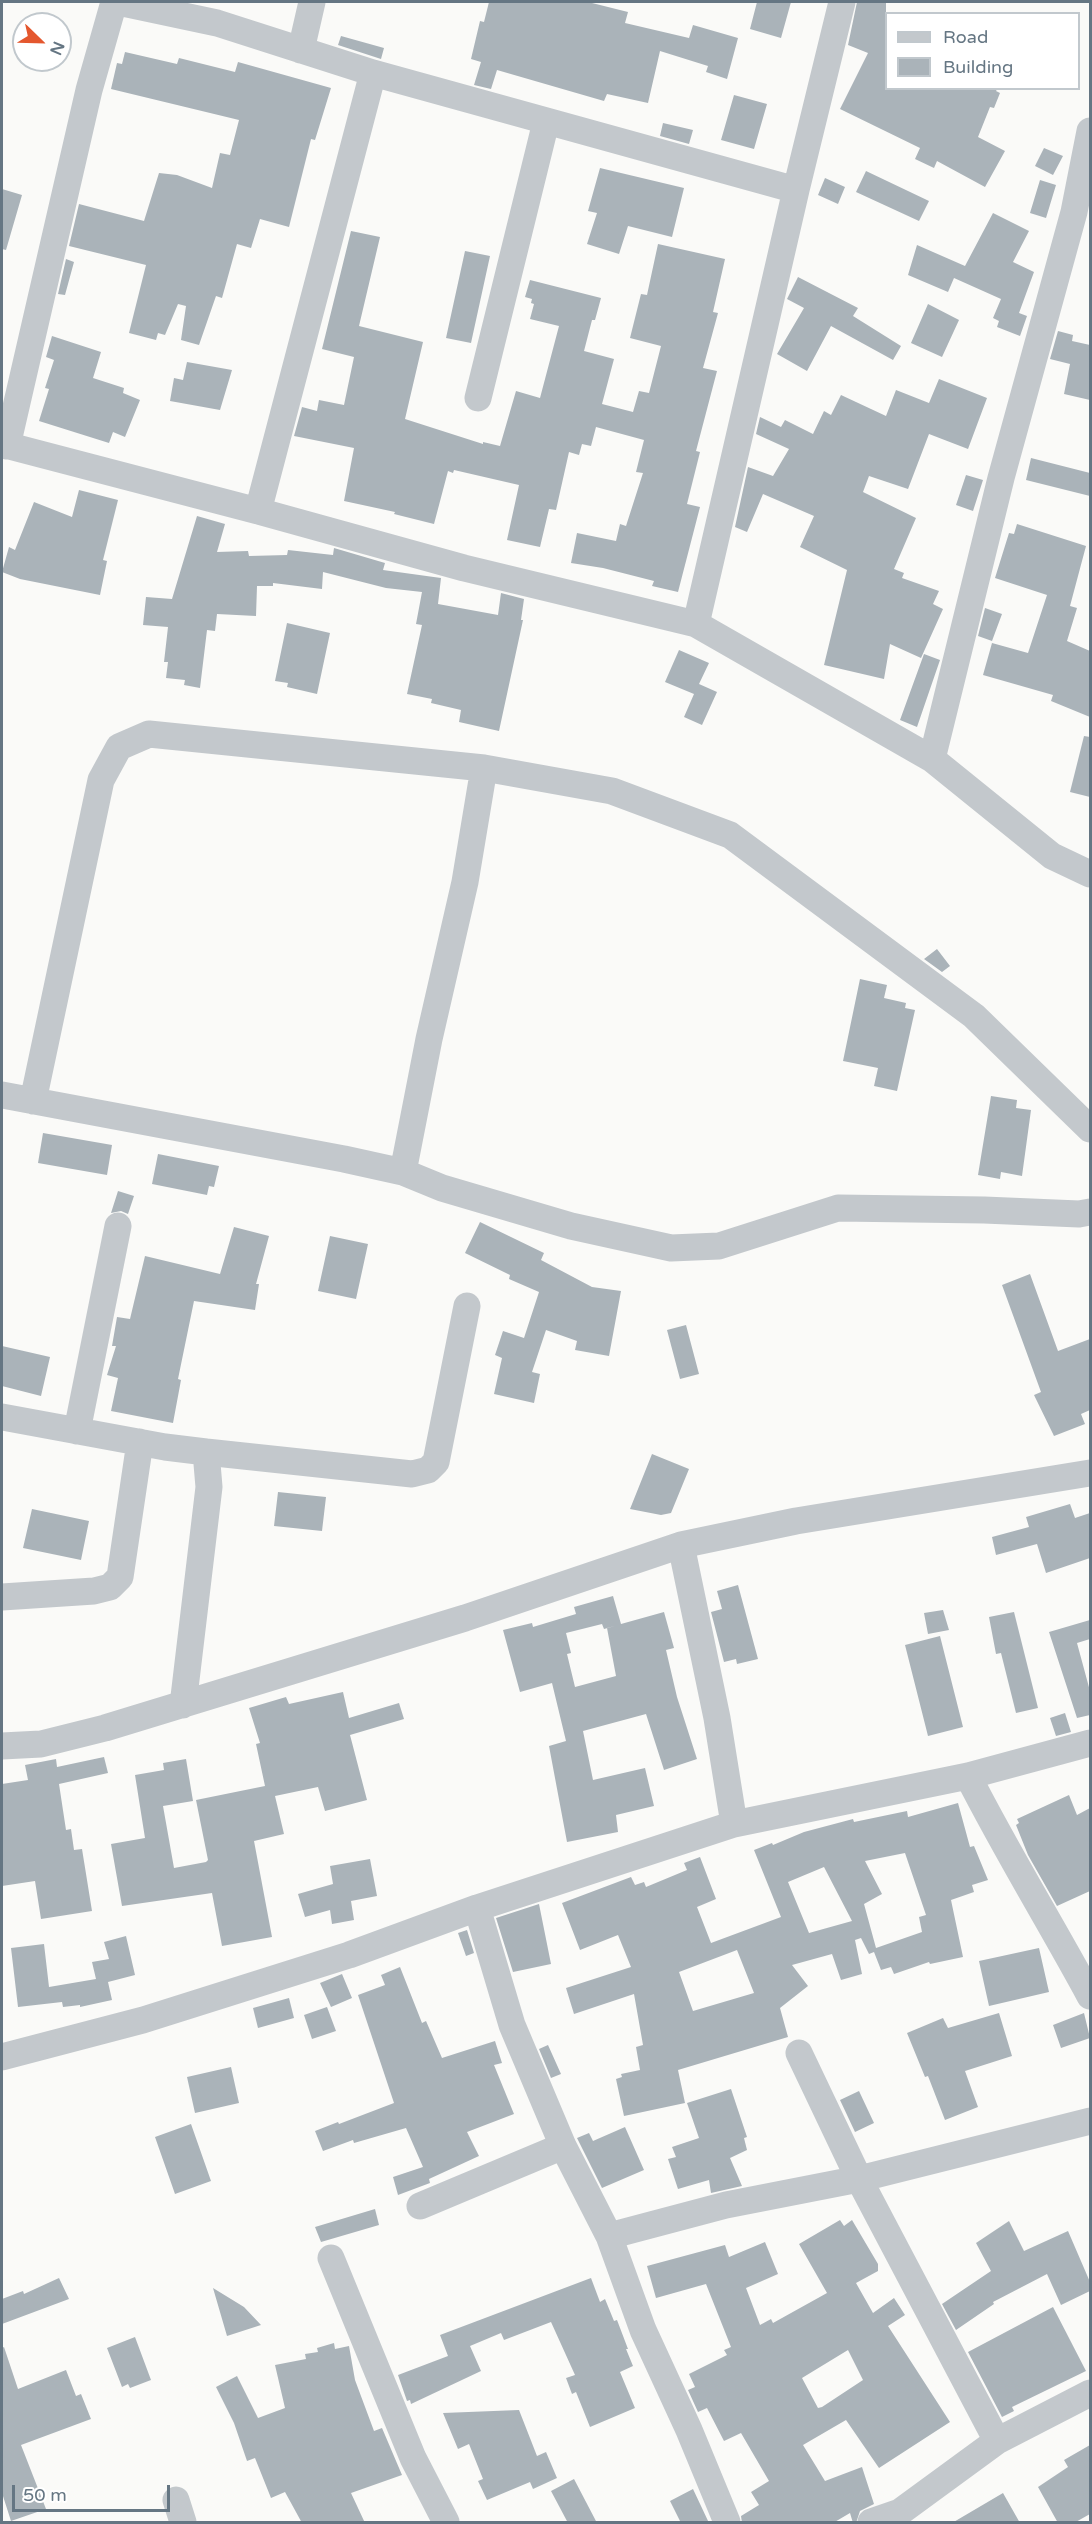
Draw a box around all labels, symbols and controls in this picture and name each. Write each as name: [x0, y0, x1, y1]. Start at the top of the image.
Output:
north arrow: [12, 12, 72, 72]
legend: [885, 12, 1080, 90]
text: Road: [943, 26, 988, 48]
text: N: [45, 38, 68, 58]
text: Building: [943, 56, 1013, 78]
scale bar: [15, 2473, 172, 2511]
text: 50 m: [23, 2484, 67, 2506]

